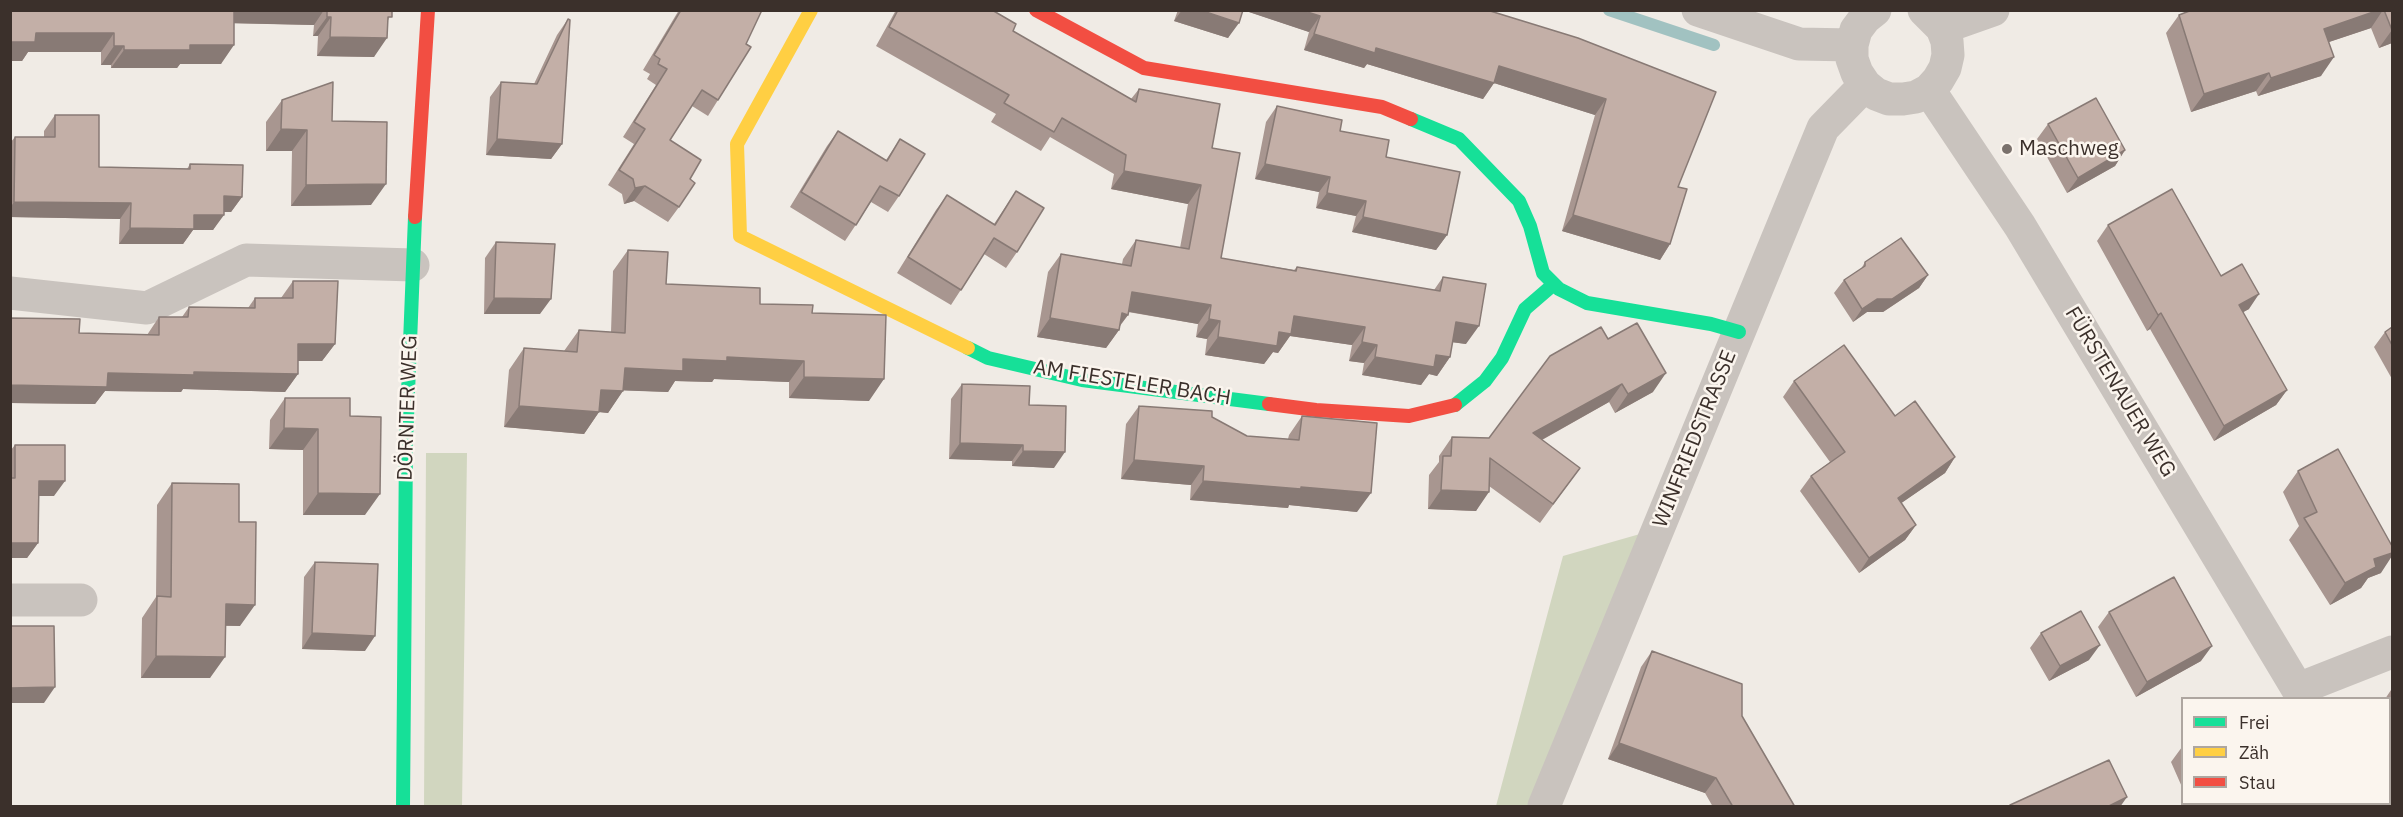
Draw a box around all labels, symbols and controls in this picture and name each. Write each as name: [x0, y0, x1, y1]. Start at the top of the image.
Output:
place label: Maschweg: [2019, 136, 2119, 162]
marker: Maschweg: [2000, 142, 2014, 156]
street label: FÜRSTENAUER WEG: [2059, 302, 2181, 482]
street label: DÖRNTER WEG: [393, 335, 423, 481]
street label: WINFRIEDSTRASSE: [1648, 347, 1742, 531]
street label: AM FIESTELER BACH: [1031, 355, 1233, 411]
legend: [2181, 697, 2391, 805]
text: Frei: [2239, 711, 2270, 734]
text: Zäh: [2239, 741, 2269, 764]
text: Stau: [2239, 771, 2276, 794]

